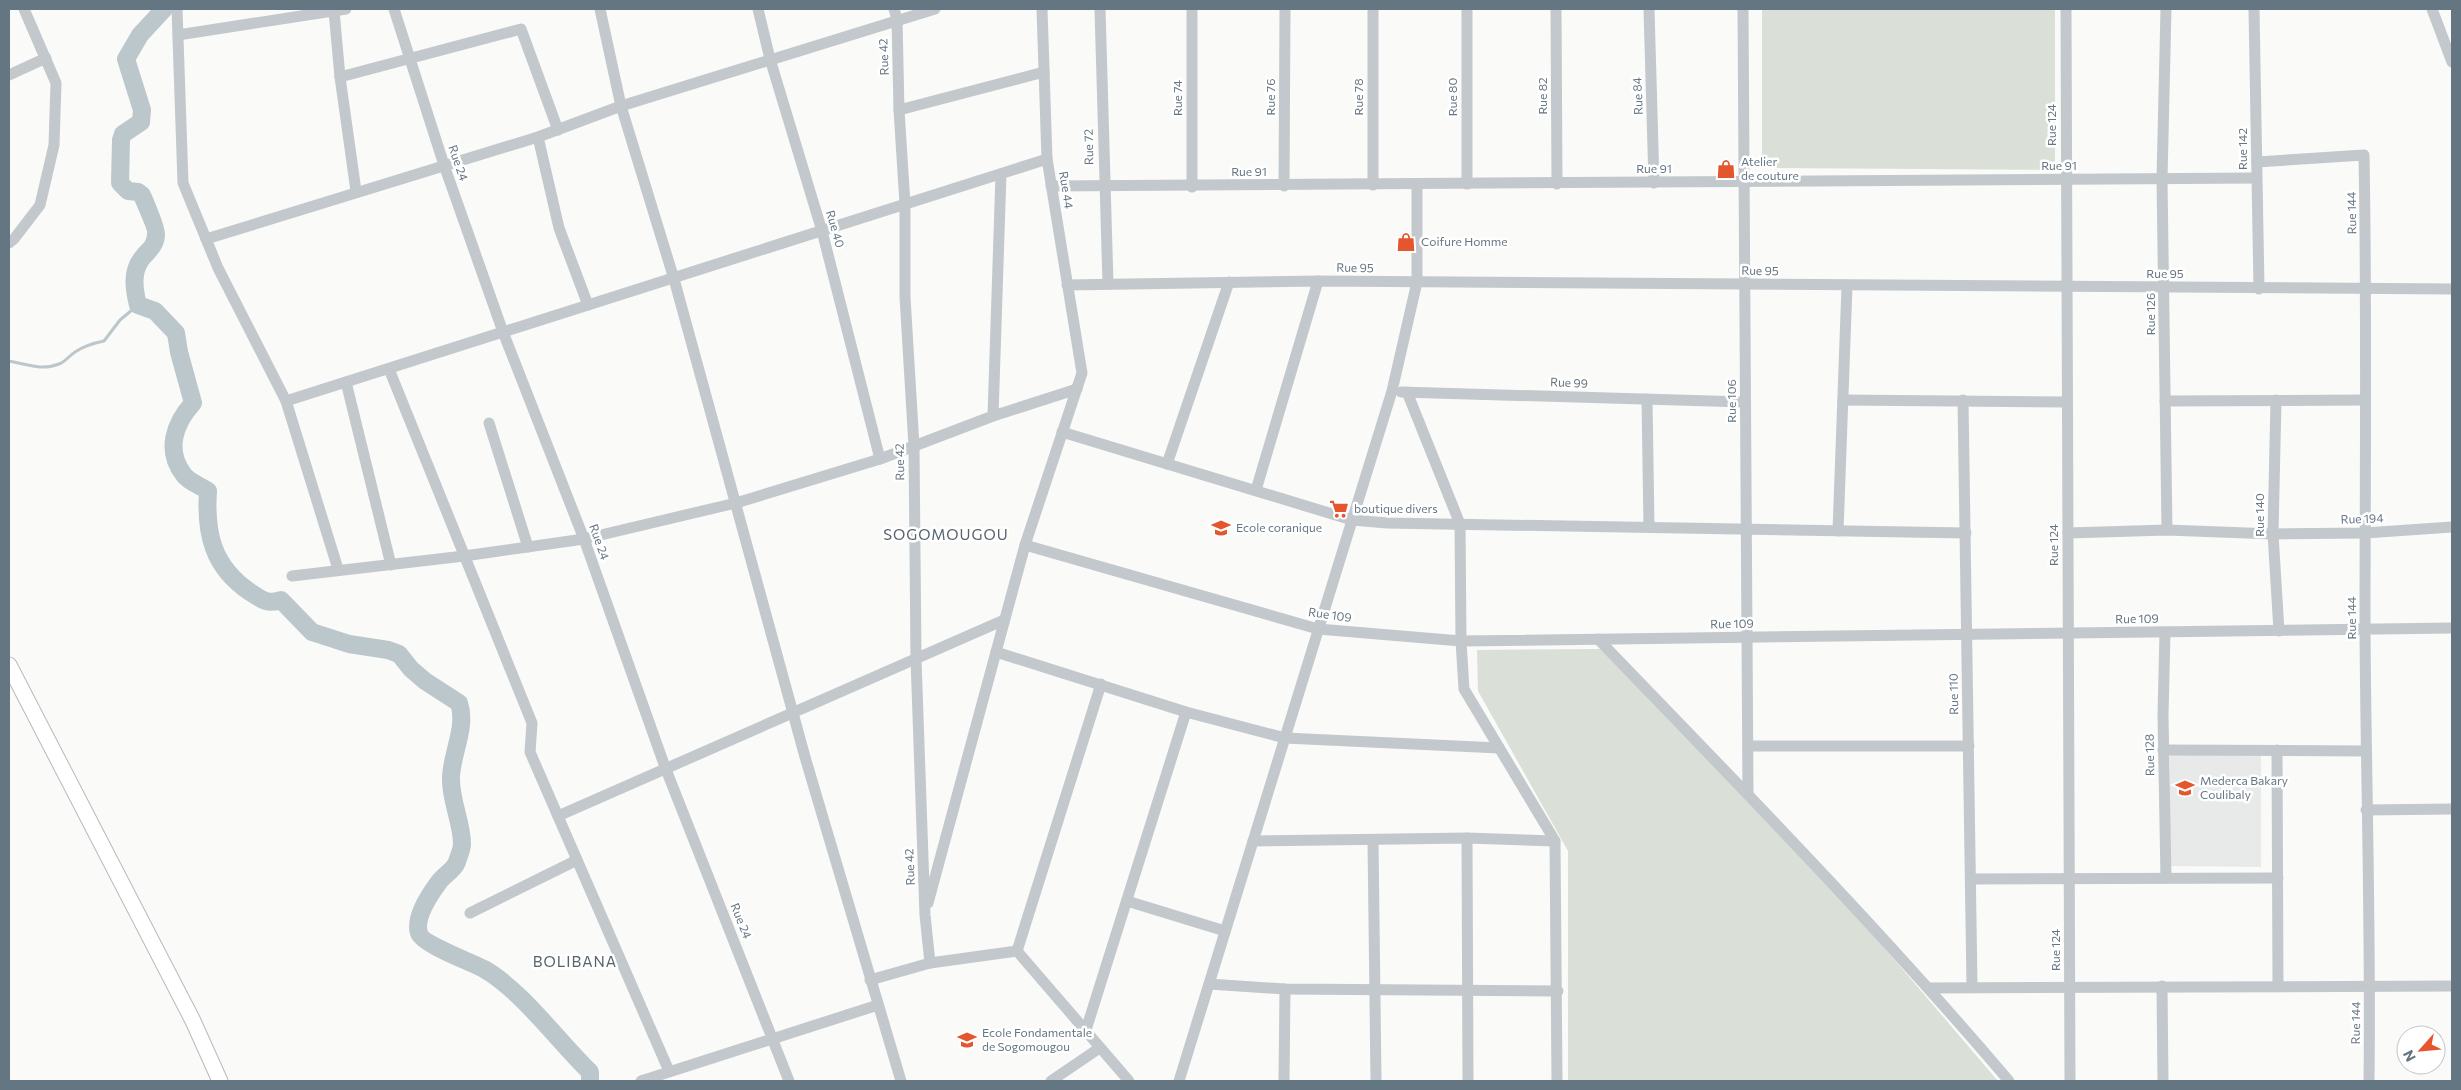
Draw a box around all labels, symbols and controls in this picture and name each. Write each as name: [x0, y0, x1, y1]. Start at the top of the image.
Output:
street label: Rue 42: [875, 38, 891, 76]
street label: Rue 82: [1535, 77, 1549, 115]
street label: Rue 84: [1629, 77, 1645, 115]
street label: Rue 80: [1445, 78, 1459, 116]
street label: Rue 76: [1263, 79, 1277, 115]
street label: Rue 78: [1351, 79, 1365, 115]
street label: Rue 74: [1170, 80, 1184, 116]
street label: Rue 124: [2044, 104, 2058, 146]
street label: Rue 72: [1081, 128, 1095, 165]
street label: Rue 142: [2235, 128, 2249, 170]
street label: Rue 24: [446, 143, 472, 182]
place label: Atelier de couture: [1741, 154, 1799, 182]
shop icon: Atelier de couture: [1715, 158, 1737, 180]
street label: Rue 91: [2041, 158, 2077, 172]
street label: Rue 91: [1636, 161, 1672, 175]
street label: Rue 91: [1231, 164, 1267, 178]
street label: Rue 44: [1057, 170, 1077, 210]
street label: Rue 144: [2344, 191, 2358, 235]
street label: Rue 40: [824, 208, 848, 249]
shop icon: Coifure Homme: [1395, 231, 1417, 253]
place label: Coifure Homme: [1421, 234, 1508, 248]
street label: Rue 95: [1336, 260, 1374, 274]
street label: Rue 95: [1741, 263, 1779, 277]
street label: Rue 95: [2146, 266, 2184, 280]
street label: Rue 126: [2143, 293, 2157, 335]
street label: Rue 99: [1550, 374, 1588, 390]
street label: Rue 106: [1724, 379, 1738, 423]
street label: Rue 42: [892, 443, 906, 481]
street label: Rue 140: [2252, 493, 2266, 537]
supermarket icon: boutique divers: [1328, 498, 1350, 520]
place label: boutique divers: [1354, 501, 1438, 515]
street label: Rue 194: [2340, 510, 2384, 526]
school or university icon: Ecole coranique: [1210, 517, 1232, 539]
place label: Ecole coranique: [1236, 520, 1322, 534]
street label: Rue 24: [587, 522, 613, 561]
street label: Rue 124: [2046, 524, 2060, 566]
district label: SOGOMOUGOU: [883, 525, 1009, 543]
street label: Rue 144: [2344, 597, 2358, 639]
street label: Rue 109: [1308, 604, 1353, 624]
street label: Rue 109: [2115, 611, 2159, 625]
street label: Rue 109: [1710, 616, 1754, 630]
street label: Rue 110: [1946, 673, 1960, 715]
street label: Rue 128: [2142, 734, 2156, 776]
place label: Mederca Bakary Coulibaly: [2200, 773, 2288, 801]
school or university icon: Mederca Bakary Coulibaly: [2174, 777, 2196, 799]
street label: Rue 42: [901, 848, 917, 886]
street label: Rue 24: [729, 901, 755, 940]
street label: Rue 124: [2048, 929, 2062, 971]
district label: BOLIBANA: [533, 952, 617, 970]
street label: Rue 144: [2348, 1001, 2362, 1045]
place label: Ecole Fondamentale de Sogomougou: [982, 1025, 1092, 1053]
north arrow: [2396, 1025, 2446, 1075]
school or university icon: Ecole Fondamentale de Sogomougou: [956, 1029, 978, 1051]
text: N: [2399, 1048, 2419, 1065]

